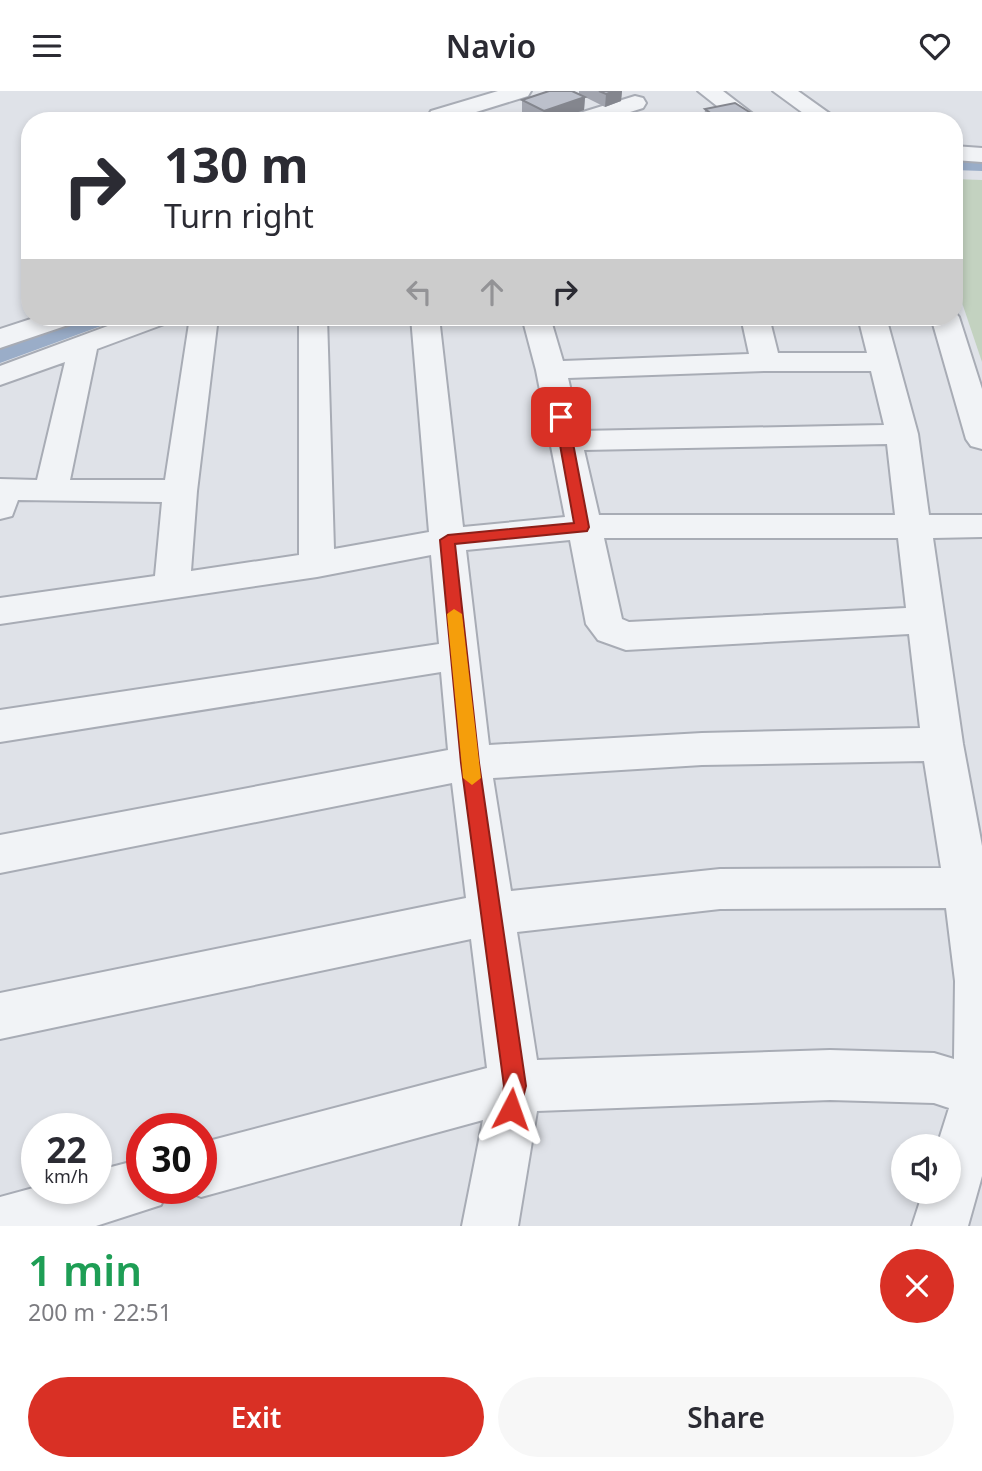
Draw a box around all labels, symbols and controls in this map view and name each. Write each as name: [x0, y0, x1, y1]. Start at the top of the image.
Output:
text: Navio: [446, 24, 536, 67]
icon: menu: [28, 27, 66, 65]
icon: heart: [916, 27, 954, 65]
text: 130 m: [164, 131, 309, 197]
icon: right: [49, 140, 140, 231]
text: Turn right: [164, 194, 314, 237]
icon: left: [400, 273, 438, 311]
icon: ahead: [473, 273, 511, 311]
icon: right: [546, 273, 584, 311]
pin: [531, 387, 591, 447]
icon: arrive: [542, 398, 580, 436]
position arrow: [474, 1072, 548, 1146]
speed limit sign: 30: [126, 1113, 217, 1204]
text: 22: [46, 1126, 87, 1173]
map controls: [891, 1134, 961, 1204]
button: sound: [891, 1134, 961, 1204]
text: km/h: [44, 1164, 89, 1188]
text: 1 min: [28, 1241, 142, 1298]
button: close: [880, 1249, 954, 1323]
text: 200 m · 22:51: [28, 1296, 172, 1328]
button: Exit: [28, 1377, 484, 1457]
button: Share: [498, 1377, 954, 1457]

